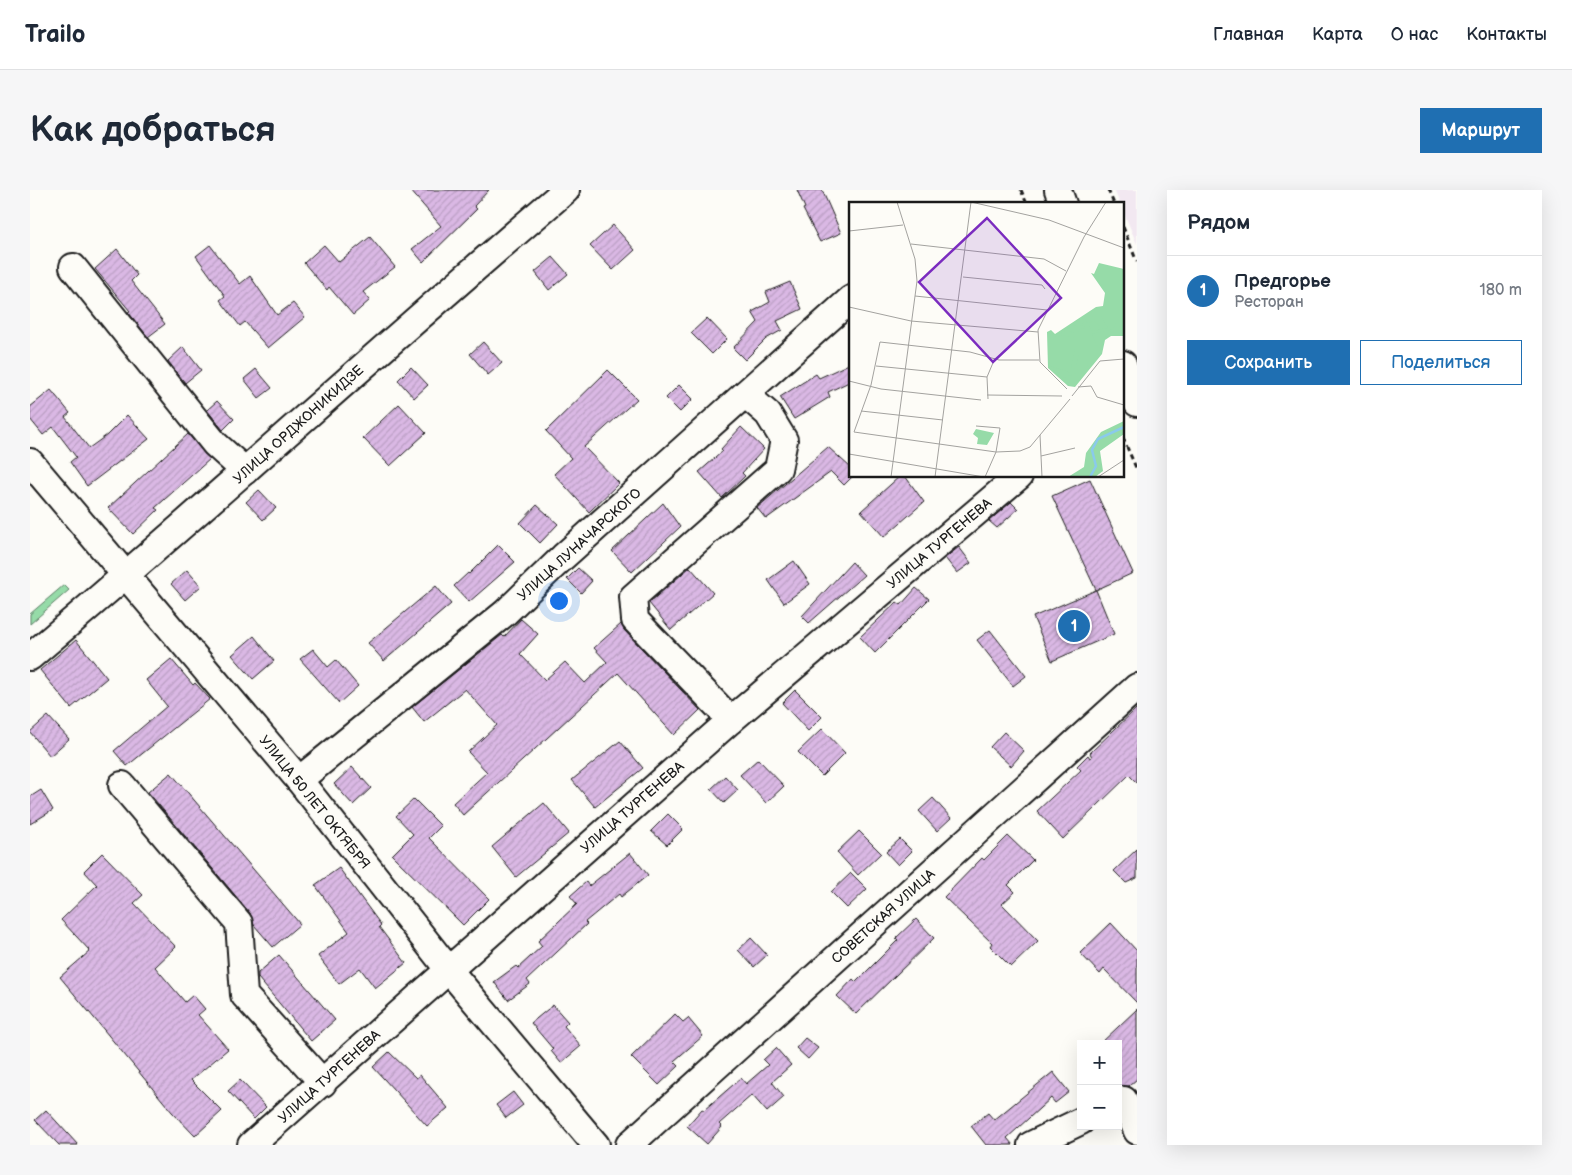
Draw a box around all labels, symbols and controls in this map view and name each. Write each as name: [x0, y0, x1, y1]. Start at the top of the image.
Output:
text: Trailo: [25, 20, 85, 49]
text: Главная: [1213, 24, 1284, 45]
text: Карта: [1312, 24, 1363, 45]
text: О нас: [1391, 24, 1438, 45]
text: Контакты: [1466, 24, 1547, 45]
button: Маршрут: [1420, 108, 1542, 153]
text: Как добраться: [30, 109, 276, 152]
inset map: [849, 202, 1124, 478]
text: Рядом: [1187, 210, 1250, 235]
text: Предгорье: [1234, 270, 1331, 293]
text: 1: [1200, 281, 1206, 300]
text: 180 m: [1480, 281, 1522, 300]
text: Ресторан: [1234, 293, 1304, 312]
button: Сохранить: [1187, 340, 1350, 385]
button: Поделиться: [1360, 340, 1522, 385]
street label: УЛИЦА ОРДЖОНИКИДЗЕ: [230, 361, 367, 487]
street label: УЛИЦА ЛУНАЧАРСКОГО: [514, 484, 645, 604]
street label: УЛИЦА ТУРГЕНЕВА: [884, 494, 995, 592]
your location: [546, 588, 572, 614]
pin: 1: [1058, 607, 1090, 645]
street label: УЛИЦА 50 ЛЕТ ОКТЯБРЯ: [256, 732, 374, 872]
street label: УЛИЦА ТУРГЕНЕВА: [577, 758, 688, 857]
street label: СОВЕТСКАЯ УЛИЦА: [828, 865, 939, 967]
street label: УЛИЦА ТУРГЕНЕВА: [275, 1026, 384, 1127]
map controls: [1077, 1040, 1122, 1130]
button: +: [1077, 1040, 1122, 1085]
button: −: [1077, 1085, 1122, 1130]

